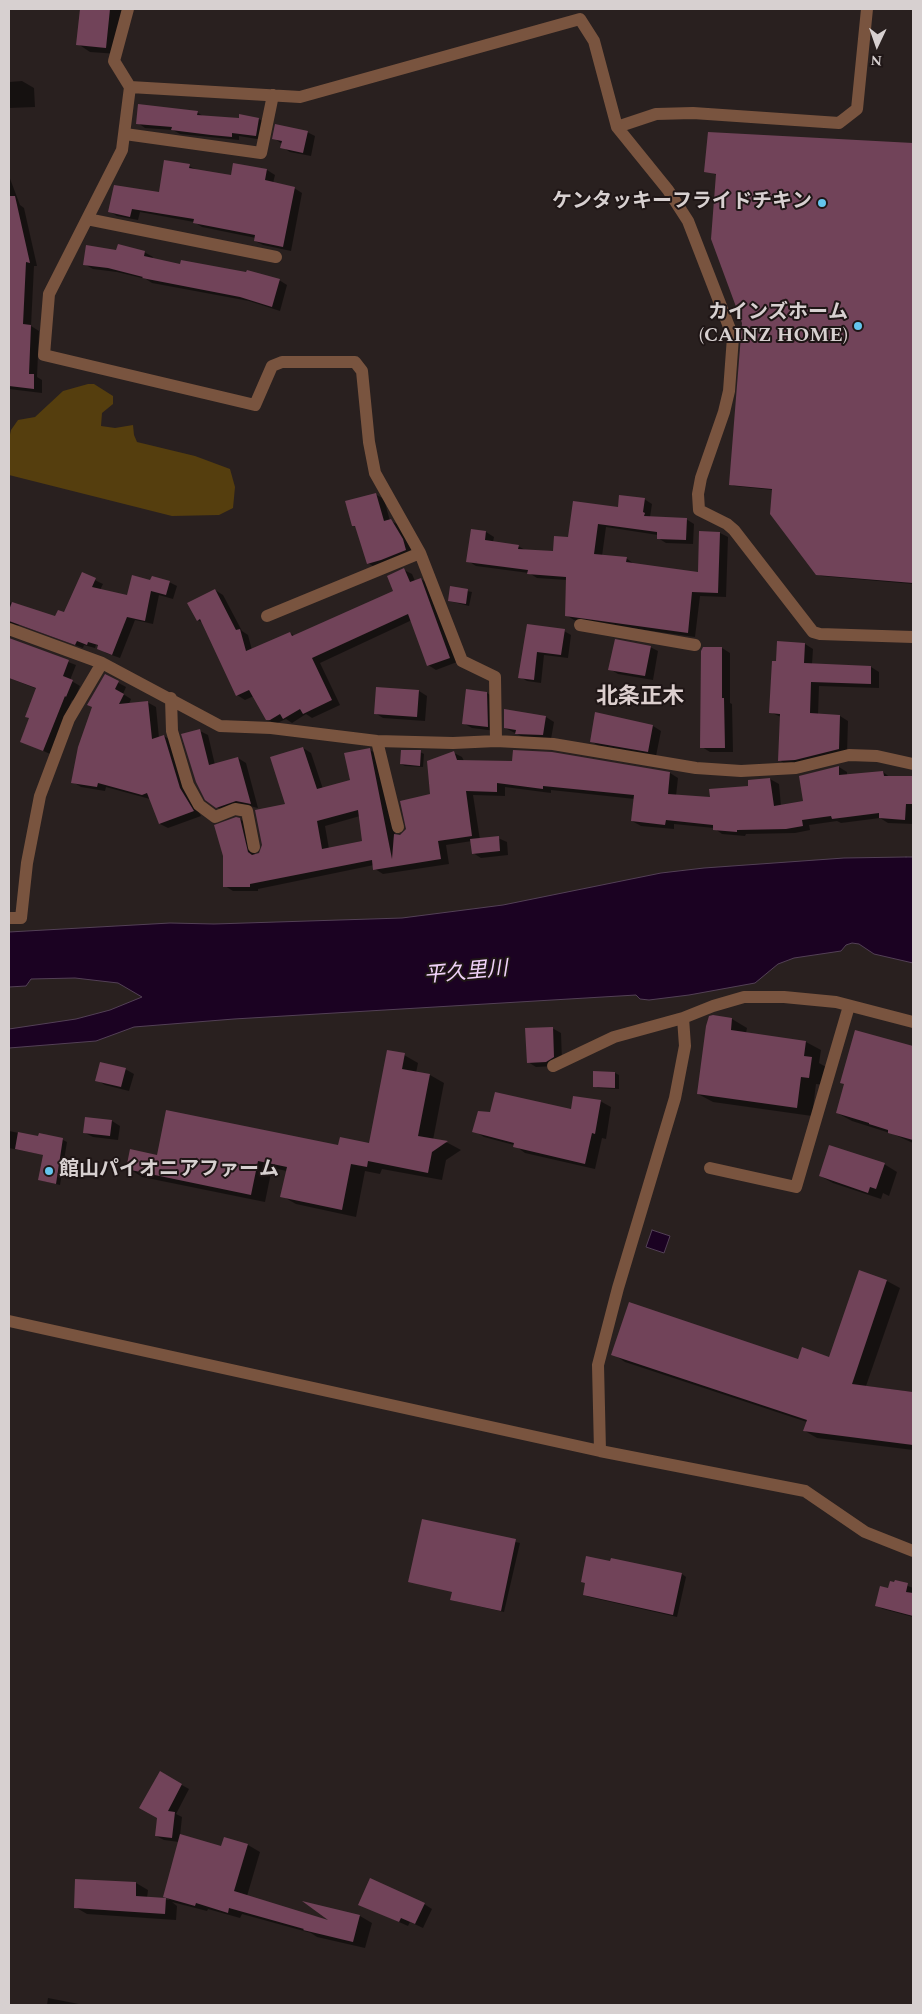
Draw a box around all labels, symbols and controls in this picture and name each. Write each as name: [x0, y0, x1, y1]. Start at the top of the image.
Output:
north arrow: [852, 20, 902, 70]
text: N: [870, 50, 882, 71]
place label: ケンタッキーフライドチキン: [552, 191, 812, 215]
marker: ケンタッキーフライドチキン: [816, 197, 828, 209]
place label: カインズホーム (CAINZ HOME): [699, 302, 848, 349]
marker: カインズホーム (CAINZ HOME): [852, 320, 864, 332]
district label: 北条正木: [596, 686, 684, 712]
water label: 平久里川: [423, 958, 509, 990]
place label: 館山パイオニアファーム: [59, 1159, 279, 1183]
marker: 館山パイオニアファーム: [43, 1165, 55, 1177]

